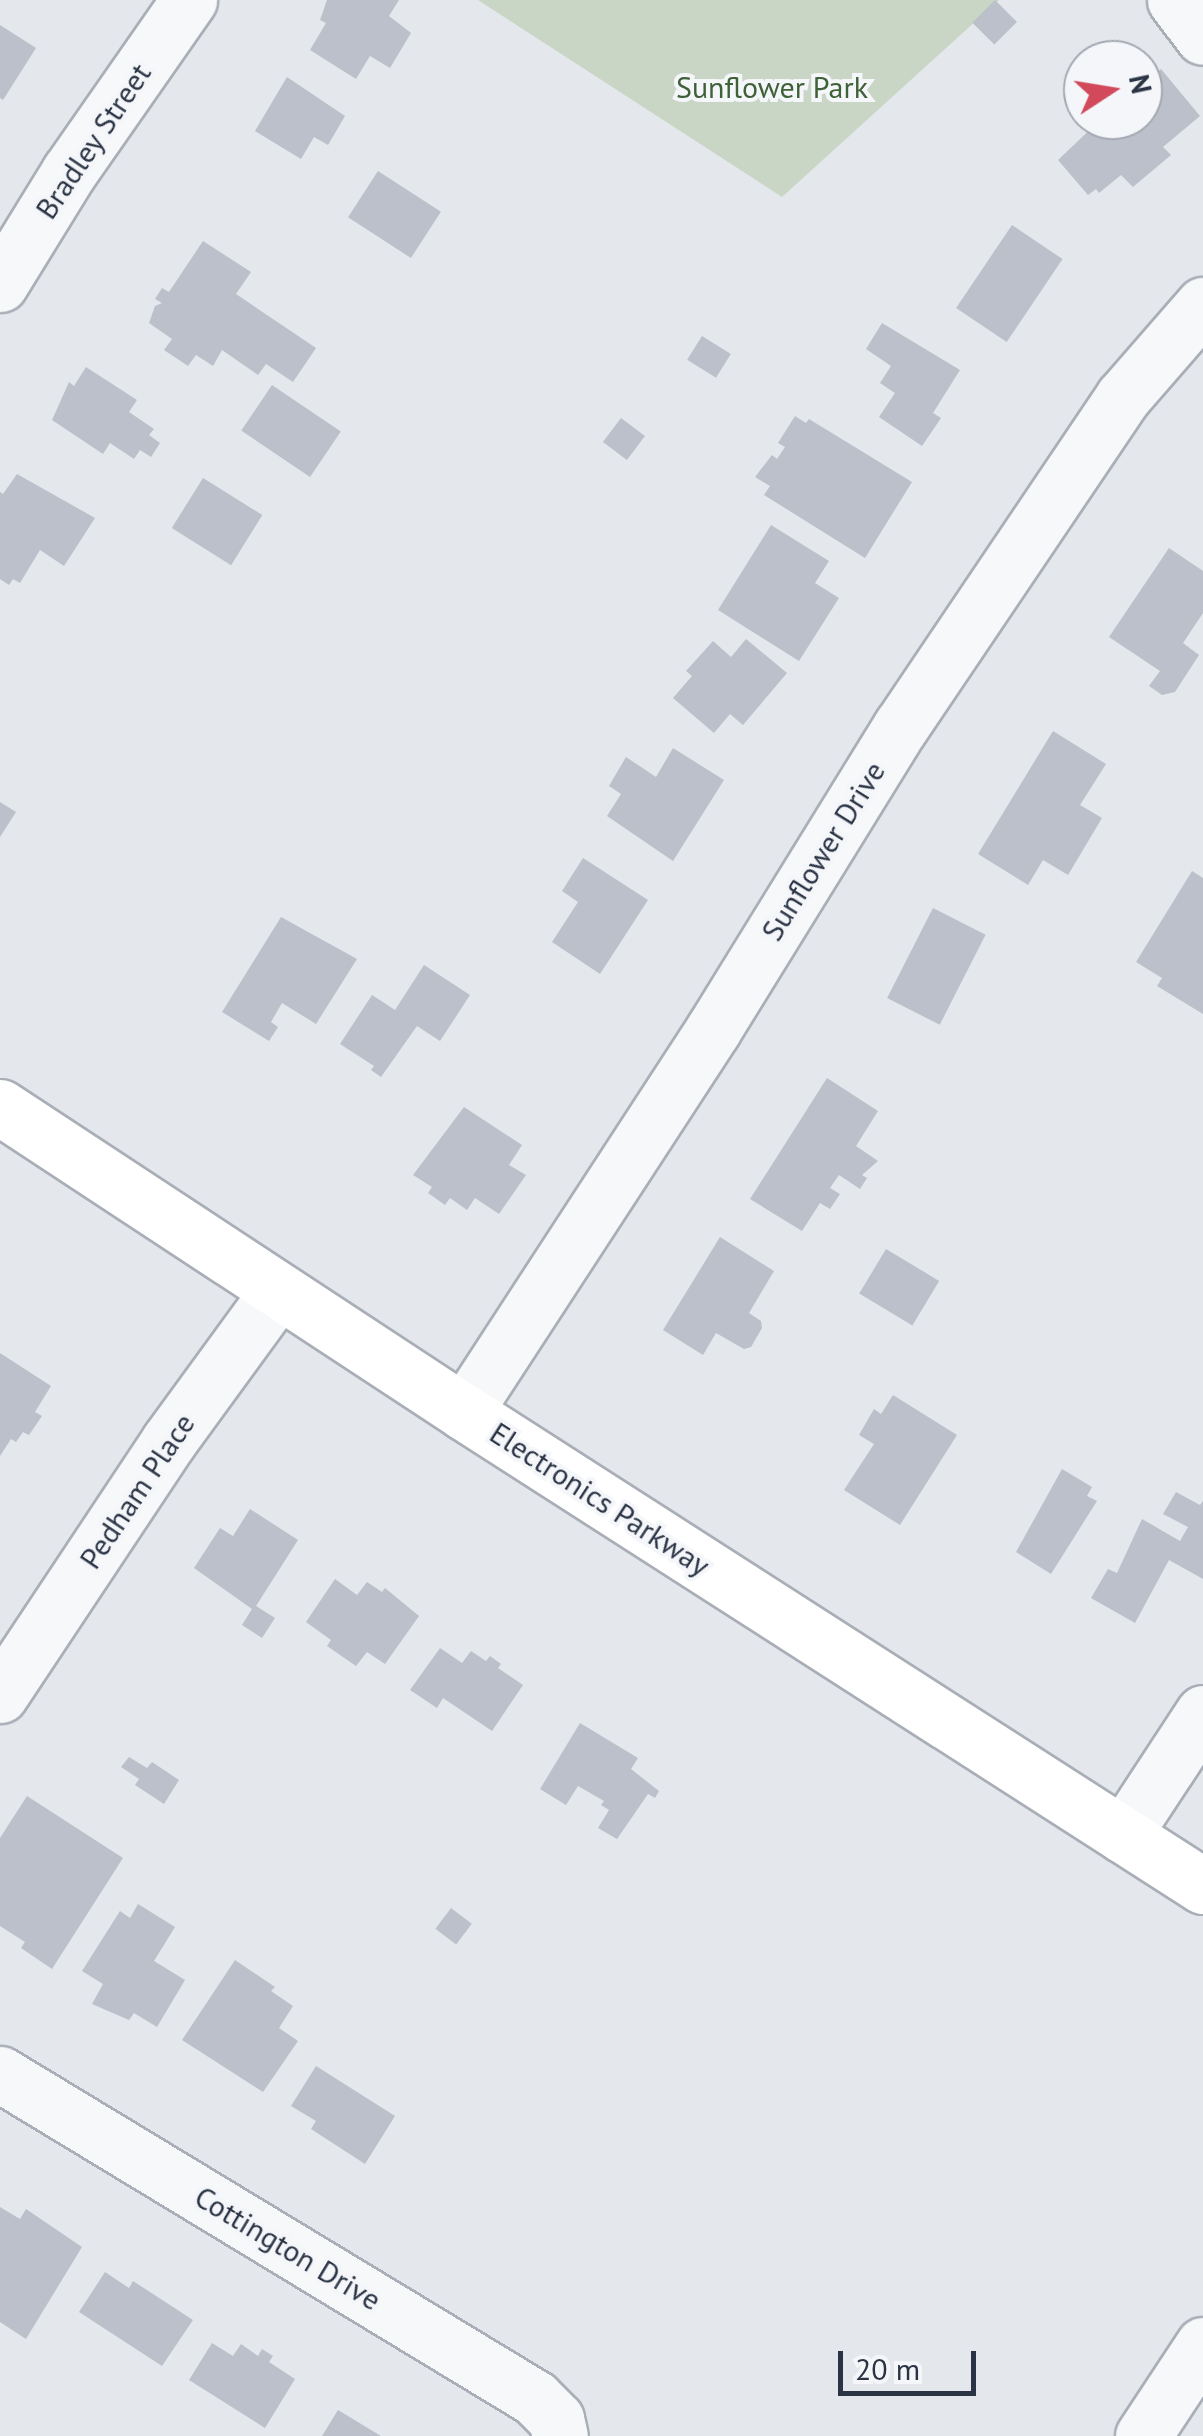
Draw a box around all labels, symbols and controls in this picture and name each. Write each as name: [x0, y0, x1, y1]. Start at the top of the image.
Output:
north arrow: [1063, 40, 1163, 140]
street label: Bradley Street: [28, 56, 158, 226]
park label: Sunflower Park: [676, 69, 868, 105]
text: N: [1121, 71, 1161, 97]
street label: Sunflower Drive: [754, 755, 892, 947]
street label: Pedham Place: [72, 1407, 202, 1575]
street label: Electronics Parkway: [484, 1415, 716, 1583]
street label: Cottington Drive: [188, 2178, 388, 2318]
scale bar: [843, 2331, 980, 2393]
text: 20 m: [855, 2349, 920, 2388]

